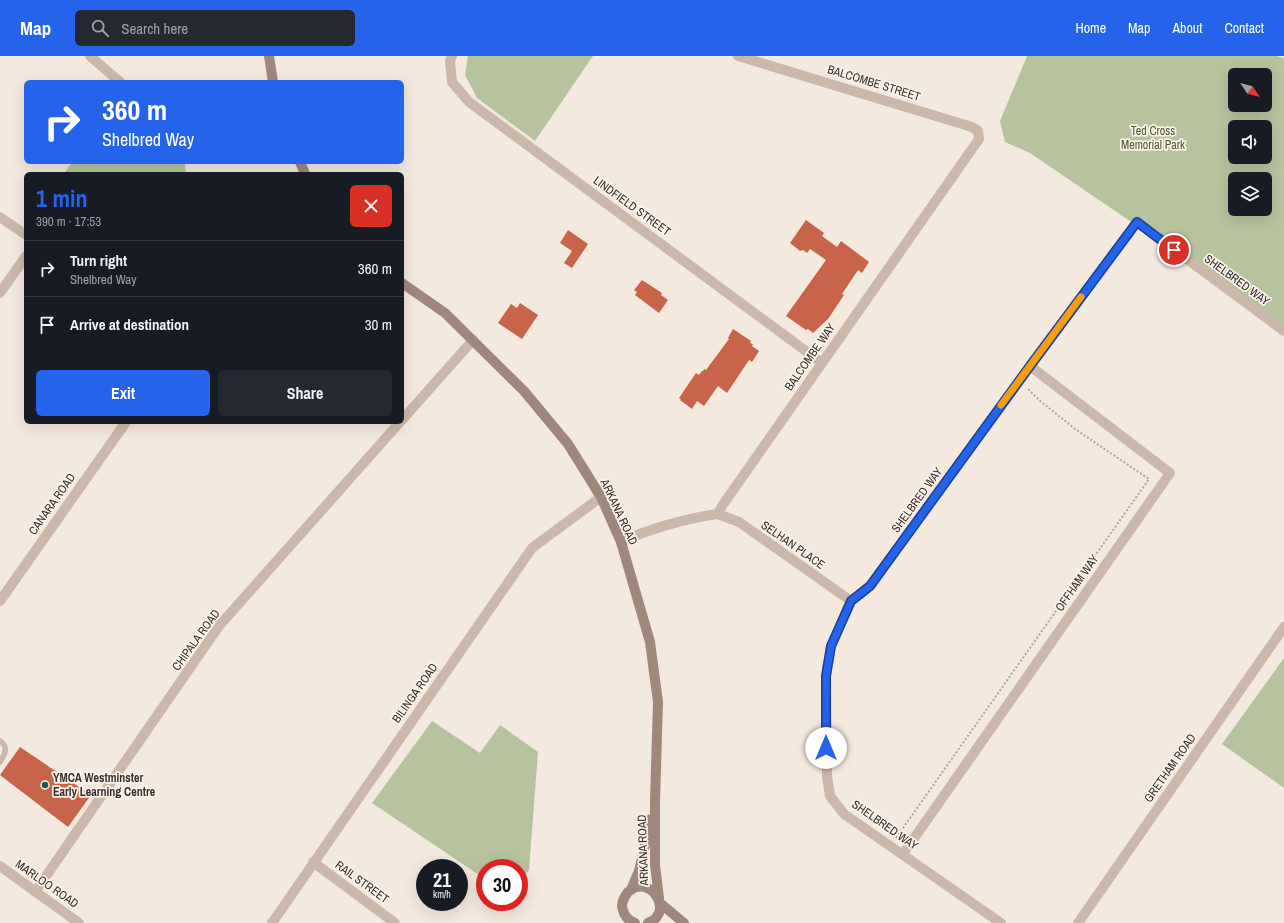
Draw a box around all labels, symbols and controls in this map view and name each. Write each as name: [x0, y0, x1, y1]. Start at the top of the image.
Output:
search box: [75, 10, 355, 46]
text: Map: [20, 15, 51, 41]
icon: search: [89, 17, 111, 39]
text: Search here: [121, 18, 188, 39]
text: Home: [1075, 19, 1106, 37]
text: Map: [1128, 19, 1150, 37]
text: About: [1172, 19, 1202, 37]
text: Contact: [1224, 19, 1264, 37]
street label: BALCOMBE STREET: [826, 61, 922, 105]
north arrow: [1228, 68, 1272, 112]
map controls: [1228, 68, 1272, 216]
text: 360 m: [102, 91, 167, 129]
icon: right: [36, 96, 88, 148]
button: sound: [1228, 120, 1272, 164]
park label: Ted Cross Memorial Park: [1121, 123, 1185, 153]
text: Shelbred Way: [102, 127, 194, 152]
button: layers: [1228, 172, 1272, 216]
street label: LINDFIELD STREET: [590, 173, 674, 239]
text: 1 min: [36, 182, 87, 214]
button: close: [350, 185, 392, 227]
text: 390 m · 17:53: [36, 213, 101, 230]
pin: [1157, 233, 1191, 267]
icon: arrive: [1163, 239, 1185, 261]
text: Turn right: [70, 250, 127, 271]
street label: SHELBRED WAY: [1201, 251, 1273, 309]
icon: right: [36, 258, 58, 280]
text: 360 m: [358, 258, 392, 279]
text: Shelbred Way: [70, 271, 137, 288]
icon: arrive: [36, 314, 58, 336]
text: Arrive at destination: [70, 314, 189, 335]
text: 30 m: [365, 314, 392, 335]
street label: BALCOMBE WAY: [781, 320, 839, 394]
button: Exit: [36, 370, 210, 416]
button: Share: [218, 370, 392, 416]
street label: SHELBRED WAY: [888, 464, 946, 536]
street label: CANARA ROAD: [25, 470, 79, 538]
street label: ARKANA ROAD: [596, 475, 641, 548]
street label: SELHAN PLACE: [758, 517, 828, 573]
street label: OFFHAM WAY: [1052, 551, 1103, 614]
street label: CHIPALA ROAD: [168, 606, 224, 674]
street label: BILINGA ROAD: [389, 660, 441, 726]
position arrow: [805, 727, 847, 769]
street label: GRETHAM ROAD: [1140, 730, 1200, 806]
place label: YMCA Westminster Early Learning Centre: [53, 770, 156, 800]
marker: YMCA Westminster Early Learning Centre: [40, 780, 50, 790]
street label: SHELBRED WAY: [849, 796, 922, 854]
street label: ARKANA ROAD: [634, 814, 652, 887]
street label: MARLOO ROAD: [12, 856, 82, 912]
street label: RAIL STREET: [332, 857, 392, 907]
speed limit sign: 30: [476, 859, 528, 911]
text: 21: [433, 866, 451, 893]
text: km/h: [433, 888, 451, 901]

